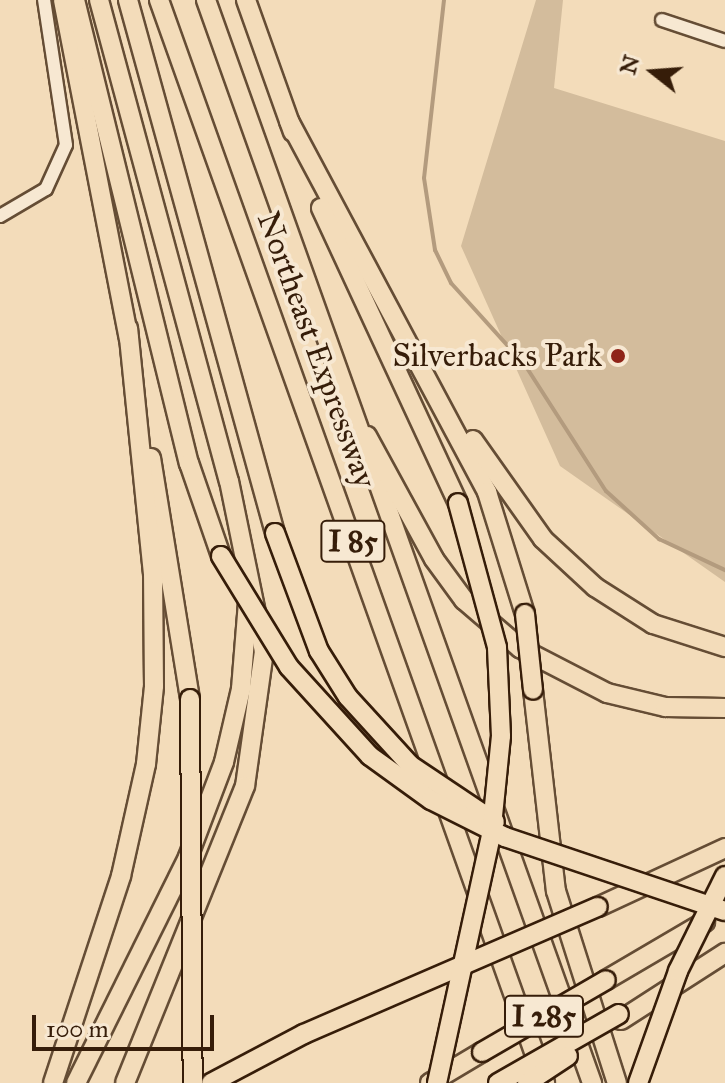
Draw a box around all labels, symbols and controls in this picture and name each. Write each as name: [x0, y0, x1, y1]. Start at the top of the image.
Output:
north arrow: [613, 32, 693, 112]
text: N: [614, 52, 645, 78]
street label: Northeast Expressway: [248, 207, 384, 493]
place label: Silverbacks Park: [392, 337, 602, 375]
marker: Silverbacks Park: [609, 347, 627, 365]
road number: I 85: [319, 515, 387, 567]
road number: I 285: [502, 990, 586, 1042]
scale bar: [36, 999, 218, 1049]
text: 100 m: [46, 1014, 109, 1044]

